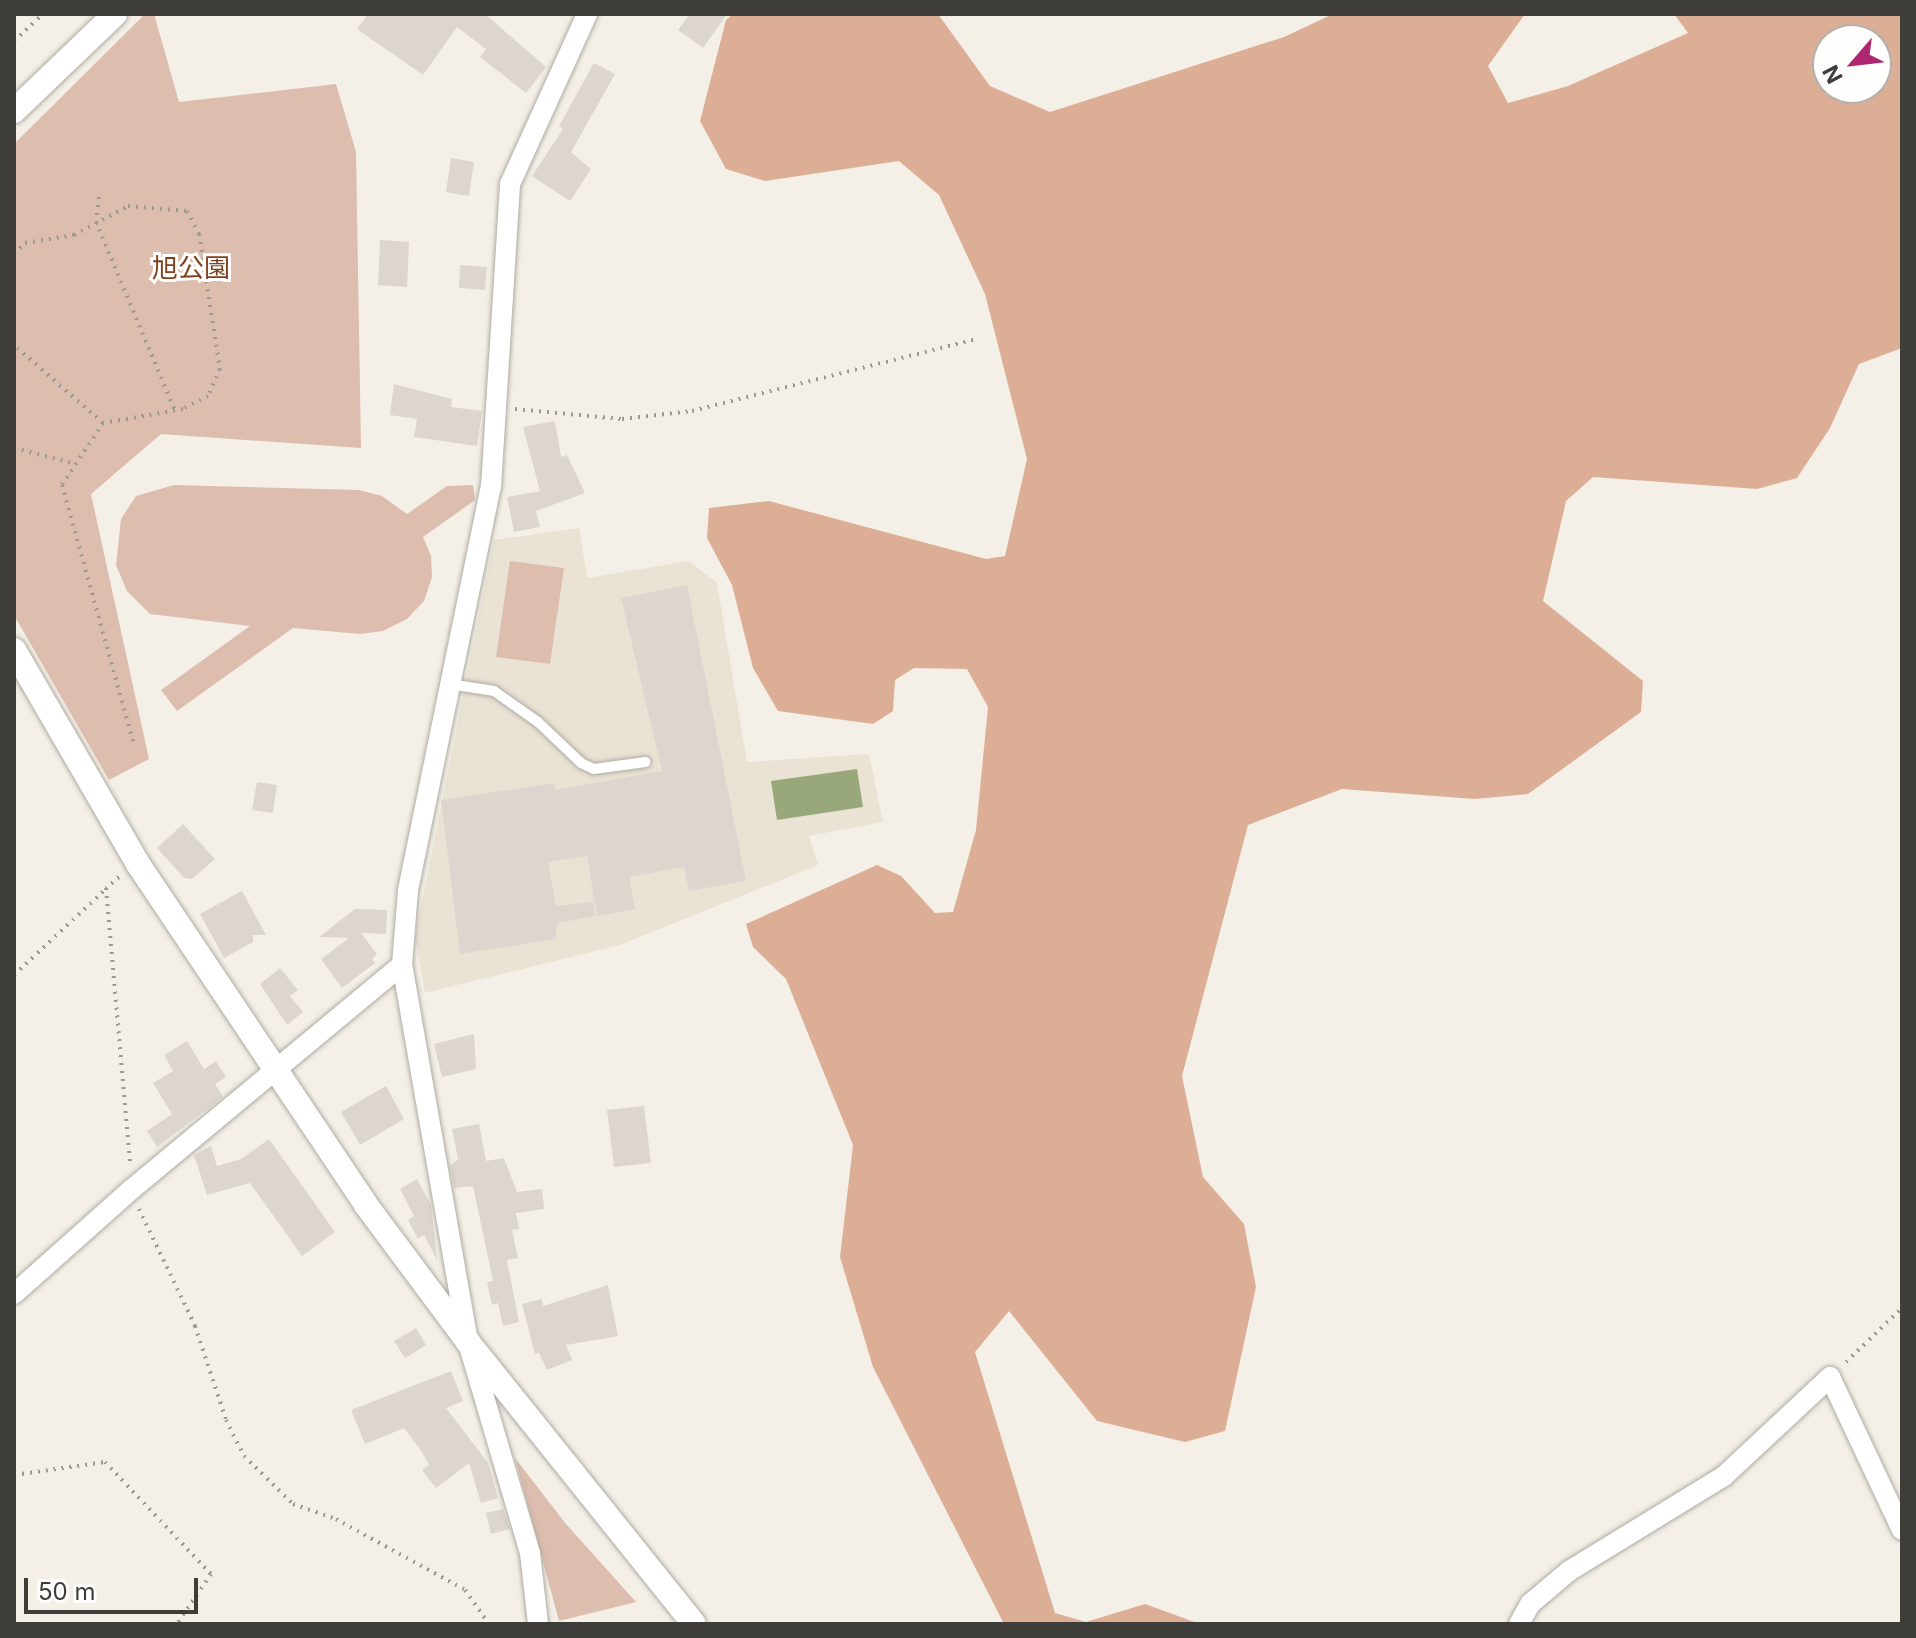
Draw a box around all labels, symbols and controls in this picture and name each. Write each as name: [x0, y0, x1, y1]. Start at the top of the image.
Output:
north arrow: [1812, 24, 1892, 104]
text: N: [1817, 61, 1848, 88]
park label: 旭公園: [152, 252, 230, 284]
scale bar: [28, 1562, 202, 1612]
text: 50 m: [38, 1577, 96, 1606]

